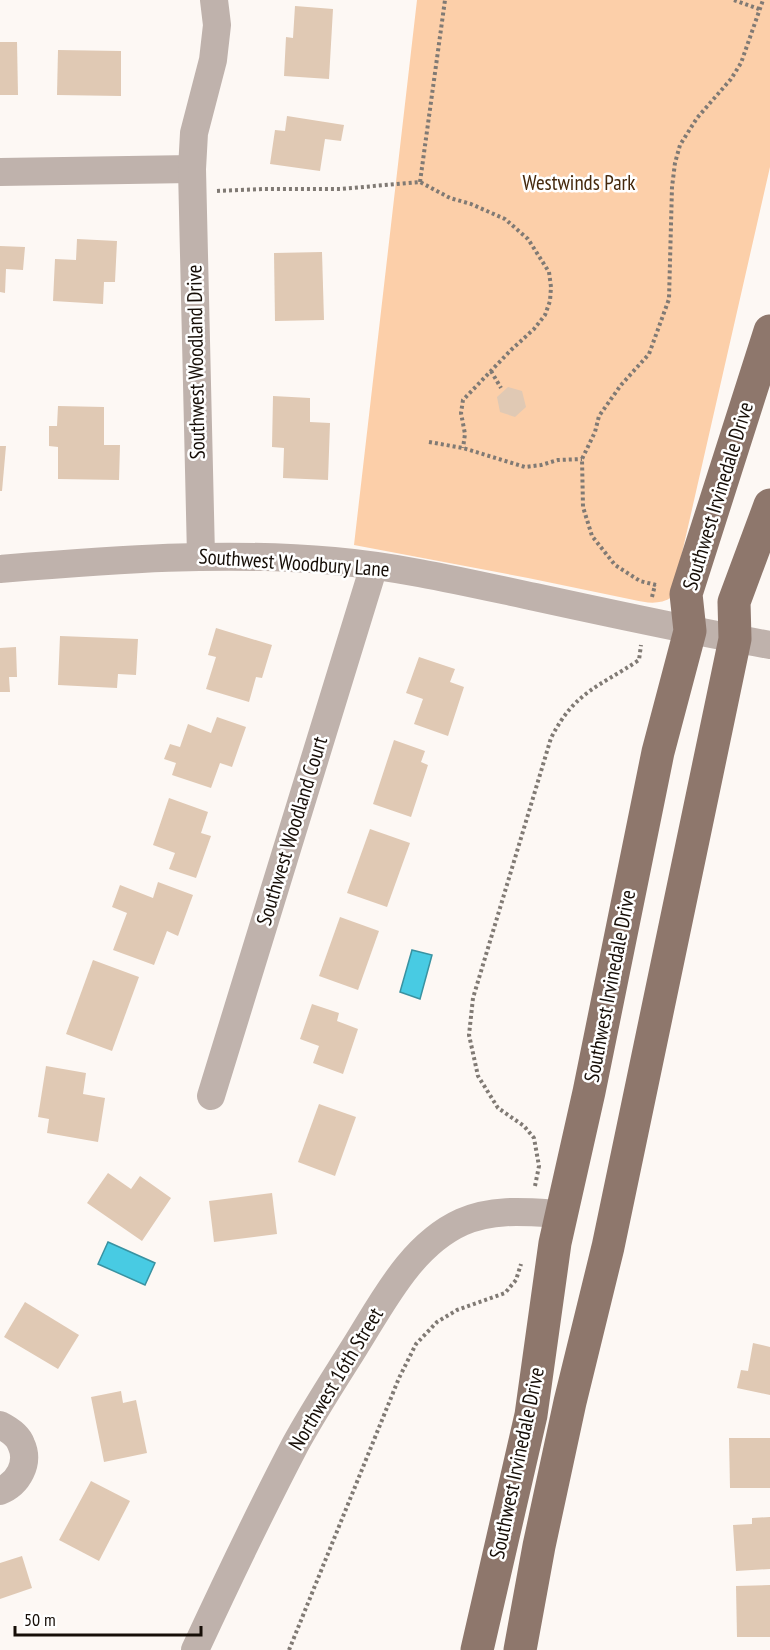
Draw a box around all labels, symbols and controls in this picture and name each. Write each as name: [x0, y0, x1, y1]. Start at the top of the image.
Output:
park label: Westwinds Park: [523, 169, 635, 196]
street label: Southwest Woodland Drive: [180, 264, 211, 460]
street label: Southwest Irvinedale Drive: [676, 399, 759, 593]
street label: Southwest Woodbury Lane: [198, 542, 390, 583]
street label: Southwest Woodland Court: [250, 733, 333, 928]
street label: Southwest Irvinedale Drive: [578, 887, 641, 1084]
street label: Northwest 16th Street: [282, 1302, 389, 1455]
street label: Southwest Irvinedale Drive: [483, 1365, 550, 1561]
scale bar: [15, 1599, 201, 1637]
text: 50 m: [24, 1608, 56, 1631]

